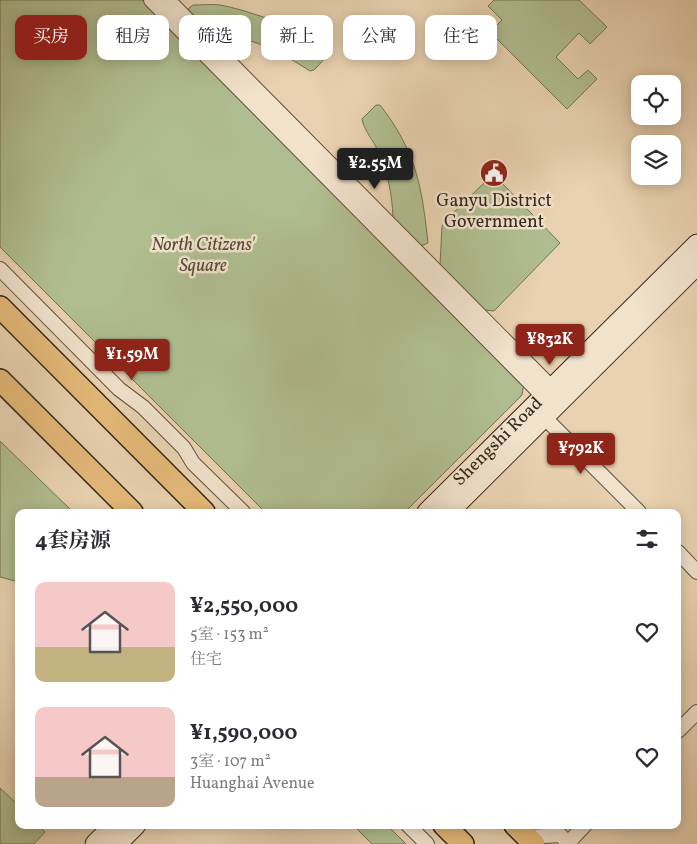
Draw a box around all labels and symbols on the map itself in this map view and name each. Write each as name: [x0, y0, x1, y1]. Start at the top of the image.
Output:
pin: ¥2.55M: [334, 148, 416, 190]
public building icon: Ganyu District Government: [479, 158, 509, 188]
place label: Ganyu District Government: [436, 189, 552, 235]
park label: North Citizens' Square: [151, 233, 256, 279]
pin: ¥832K: [515, 324, 585, 366]
pin: ¥1.59M: [91, 338, 173, 381]
street label: Shengshi Road: [448, 391, 548, 492]
pin: ¥792K: [546, 432, 616, 475]

